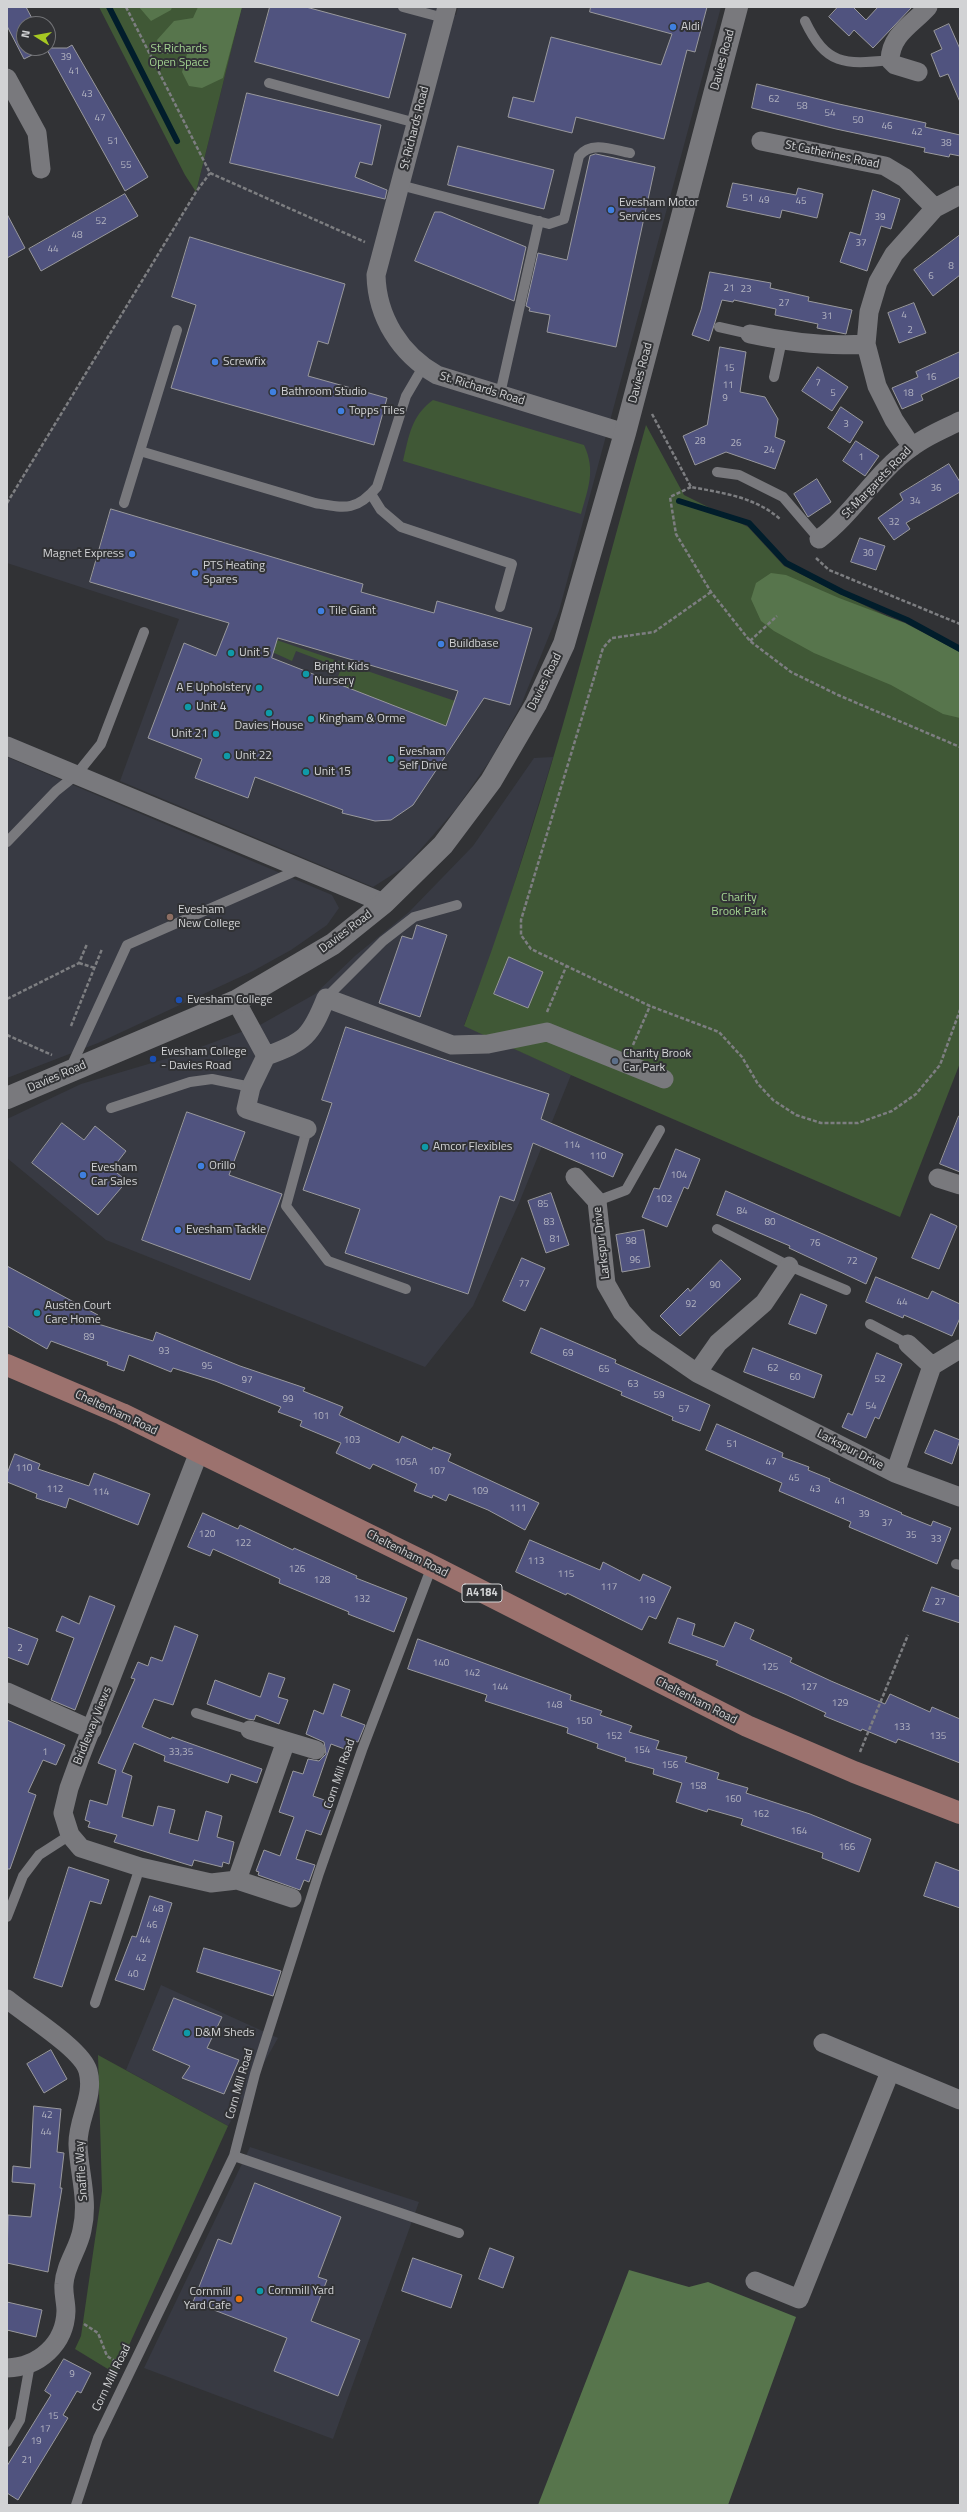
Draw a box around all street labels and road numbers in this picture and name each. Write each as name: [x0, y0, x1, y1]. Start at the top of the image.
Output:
street label: Davies Road: [708, 28, 738, 92]
street label: St Richards Road: [398, 85, 432, 171]
street label: St Catherines Road: [784, 138, 880, 172]
street label: Davies Road: [626, 341, 656, 405]
street label: St. Richards Road: [438, 369, 526, 409]
street label: St Margarets Road: [839, 444, 915, 522]
street label: Davies Road: [525, 651, 565, 713]
street label: Davies Road: [317, 907, 375, 957]
street label: Davies Road: [25, 1058, 89, 1096]
street label: Larkspur Drive: [590, 1206, 614, 1280]
street label: Cheltenham Road: [72, 1388, 160, 1438]
street label: Larkspur Drive: [814, 1427, 886, 1473]
street label: Cheltenham Road: [364, 1527, 450, 1581]
road number: A4184: [462, 1584, 502, 1602]
street label: Cheltenham Road: [653, 1674, 739, 1728]
street label: Bridleway Views: [71, 1685, 115, 1767]
street label: Corn Mill Road: [321, 1737, 359, 1811]
street label: Corn Mill Road: [223, 2047, 257, 2121]
street label: Snaffle Way: [73, 2140, 91, 2202]
street label: Corn Mill Road: [90, 2342, 134, 2414]

